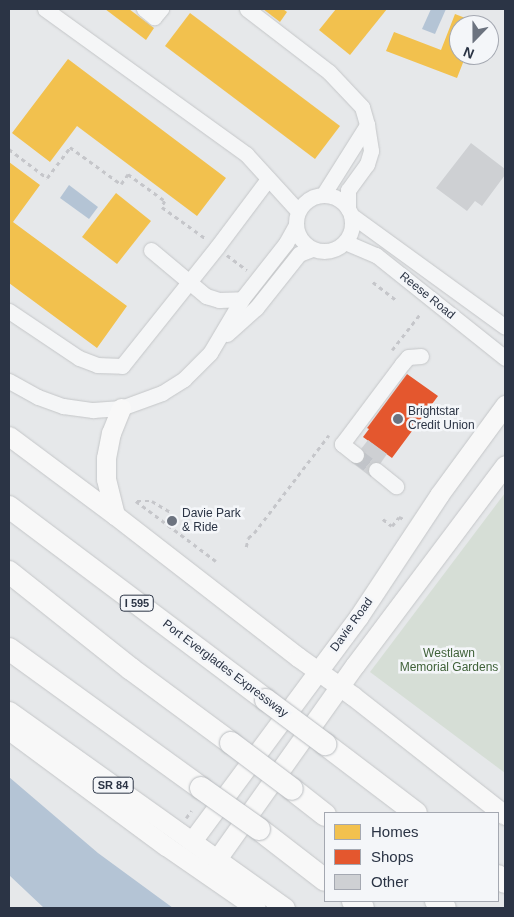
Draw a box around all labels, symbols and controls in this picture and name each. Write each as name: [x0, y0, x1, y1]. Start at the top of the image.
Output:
north arrow: [449, 15, 499, 65]
text: N: [461, 44, 476, 62]
street label: Reese Road: [397, 269, 457, 323]
place label: Brightstar Credit Union: [408, 405, 475, 433]
marker: Brightstar Credit Union: [392, 413, 404, 425]
place label: Davie Park & Ride: [182, 507, 241, 535]
marker: Davie Park & Ride: [166, 515, 178, 527]
road number: I 595: [120, 594, 154, 612]
street label: Davie Road: [328, 595, 376, 655]
street label: Port Everglades Expressway: [159, 617, 291, 721]
park label: Westlawn Memorial Gardens: [400, 647, 498, 675]
road number: SR 84: [92, 776, 134, 794]
legend: [324, 812, 499, 902]
text: Homes: [371, 823, 419, 840]
text: Shops: [371, 848, 414, 865]
text: Other: [371, 873, 409, 890]

